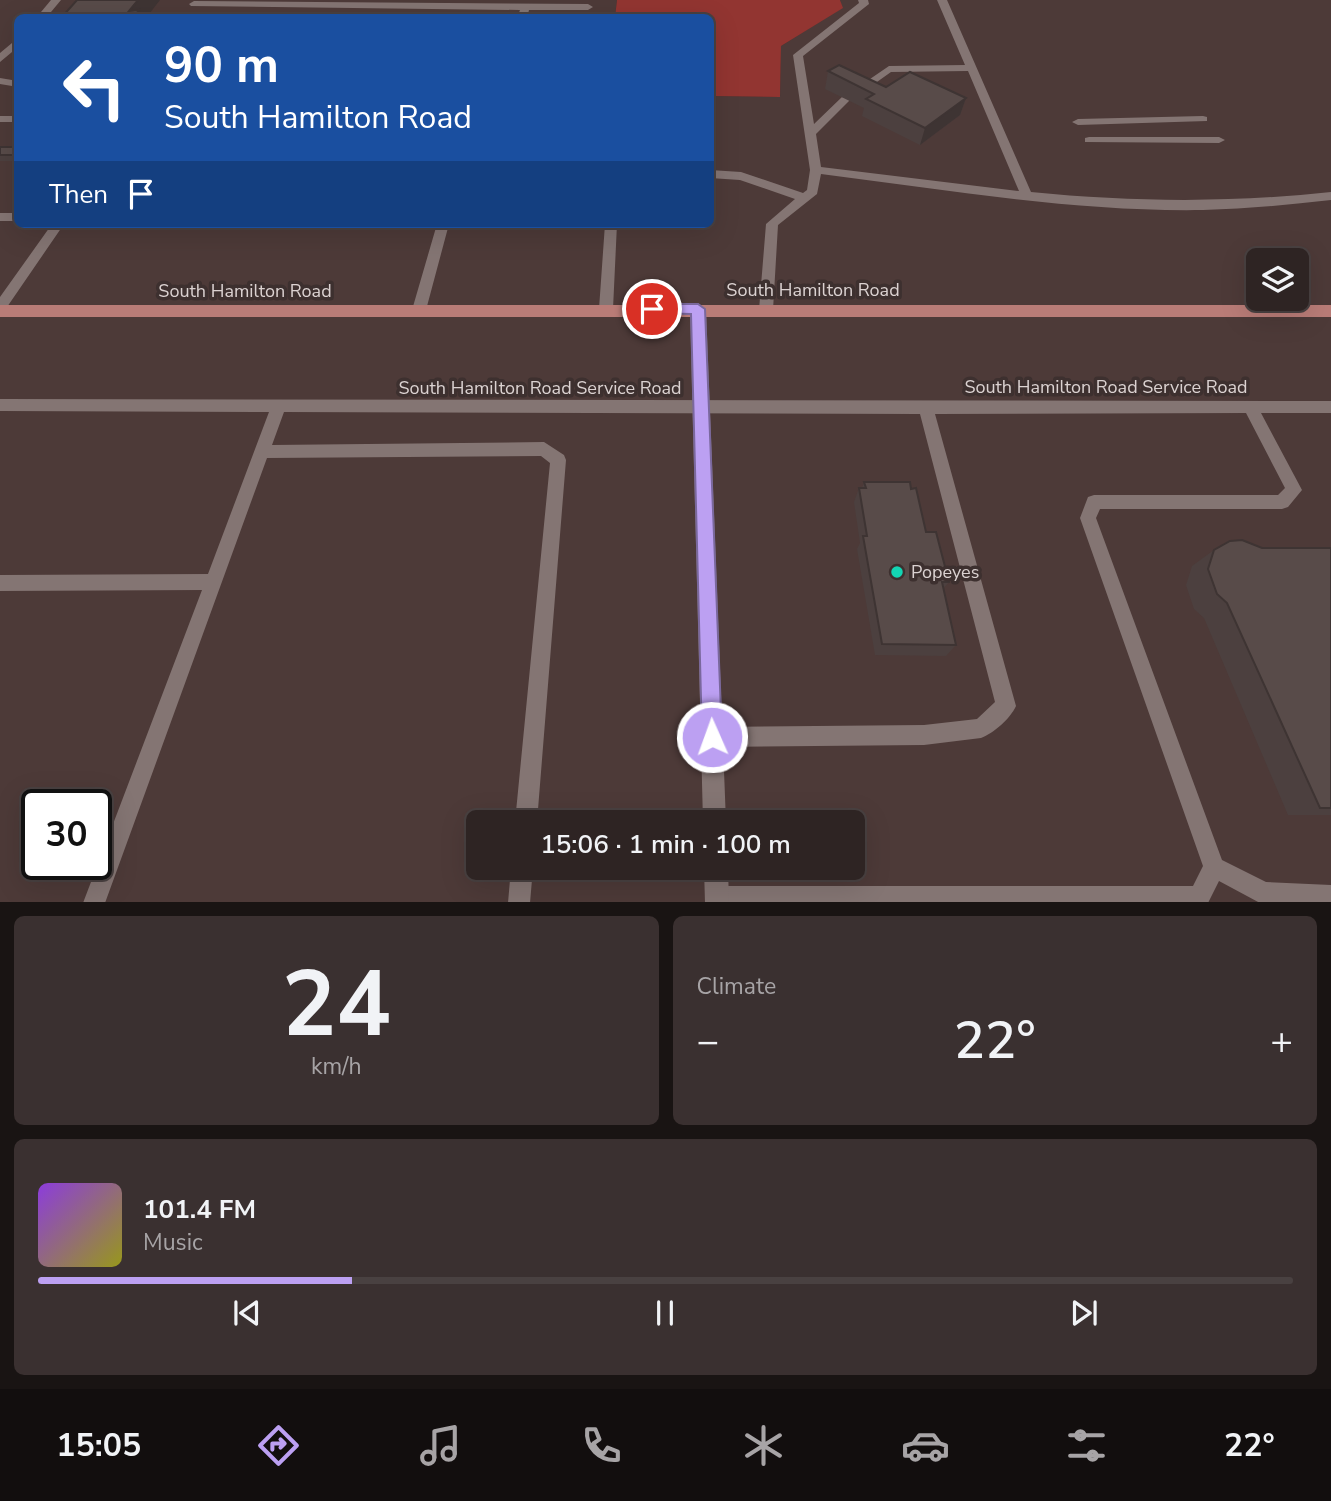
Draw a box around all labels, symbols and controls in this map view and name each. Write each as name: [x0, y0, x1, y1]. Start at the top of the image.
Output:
text: 90 m: [164, 32, 279, 99]
icon: left: [49, 42, 140, 133]
text: South Hamilton Road: [164, 96, 472, 139]
icon: arrive: [122, 175, 160, 213]
text: Then: [49, 177, 108, 212]
map controls: [1246, 248, 1309, 311]
button: layers: [1246, 248, 1309, 311]
street label: South Hamilton Road: [726, 278, 900, 302]
street label: South Hamilton Road: [158, 279, 332, 303]
pin: [622, 279, 682, 339]
icon: arrive: [633, 290, 671, 328]
street label: South Hamilton Road Service Road: [964, 375, 1248, 399]
street label: South Hamilton Road Service Road: [398, 376, 682, 400]
place label: Popeyes: [911, 560, 979, 584]
marker: Popeyes: [889, 564, 905, 580]
position arrow: [675, 700, 749, 774]
speed limit sign: 30: [21, 789, 112, 880]
text: 15:06 · 1 min · 100 m: [540, 827, 791, 862]
text: 24: [282, 943, 391, 1067]
text: Climate: [697, 971, 776, 1002]
text: 22°: [954, 1005, 1036, 1076]
text: −: [697, 1016, 719, 1067]
text: +: [1270, 1016, 1293, 1067]
text: km/h: [311, 1051, 362, 1082]
text: 101.4 FM: [143, 1192, 256, 1227]
text: Music: [143, 1227, 203, 1258]
icon: previous: [228, 1294, 266, 1332]
icon: pause: [646, 1294, 684, 1332]
icon: next: [1065, 1294, 1103, 1332]
icon: directions: [254, 1421, 303, 1470]
icon: music: [416, 1421, 465, 1470]
icon: phone: [577, 1421, 626, 1470]
icon: climate: [739, 1421, 788, 1470]
icon: car: [901, 1421, 950, 1470]
icon: filters: [1062, 1421, 1111, 1470]
text: 15:05: [56, 1424, 141, 1467]
text: 22°: [1224, 1424, 1275, 1467]

